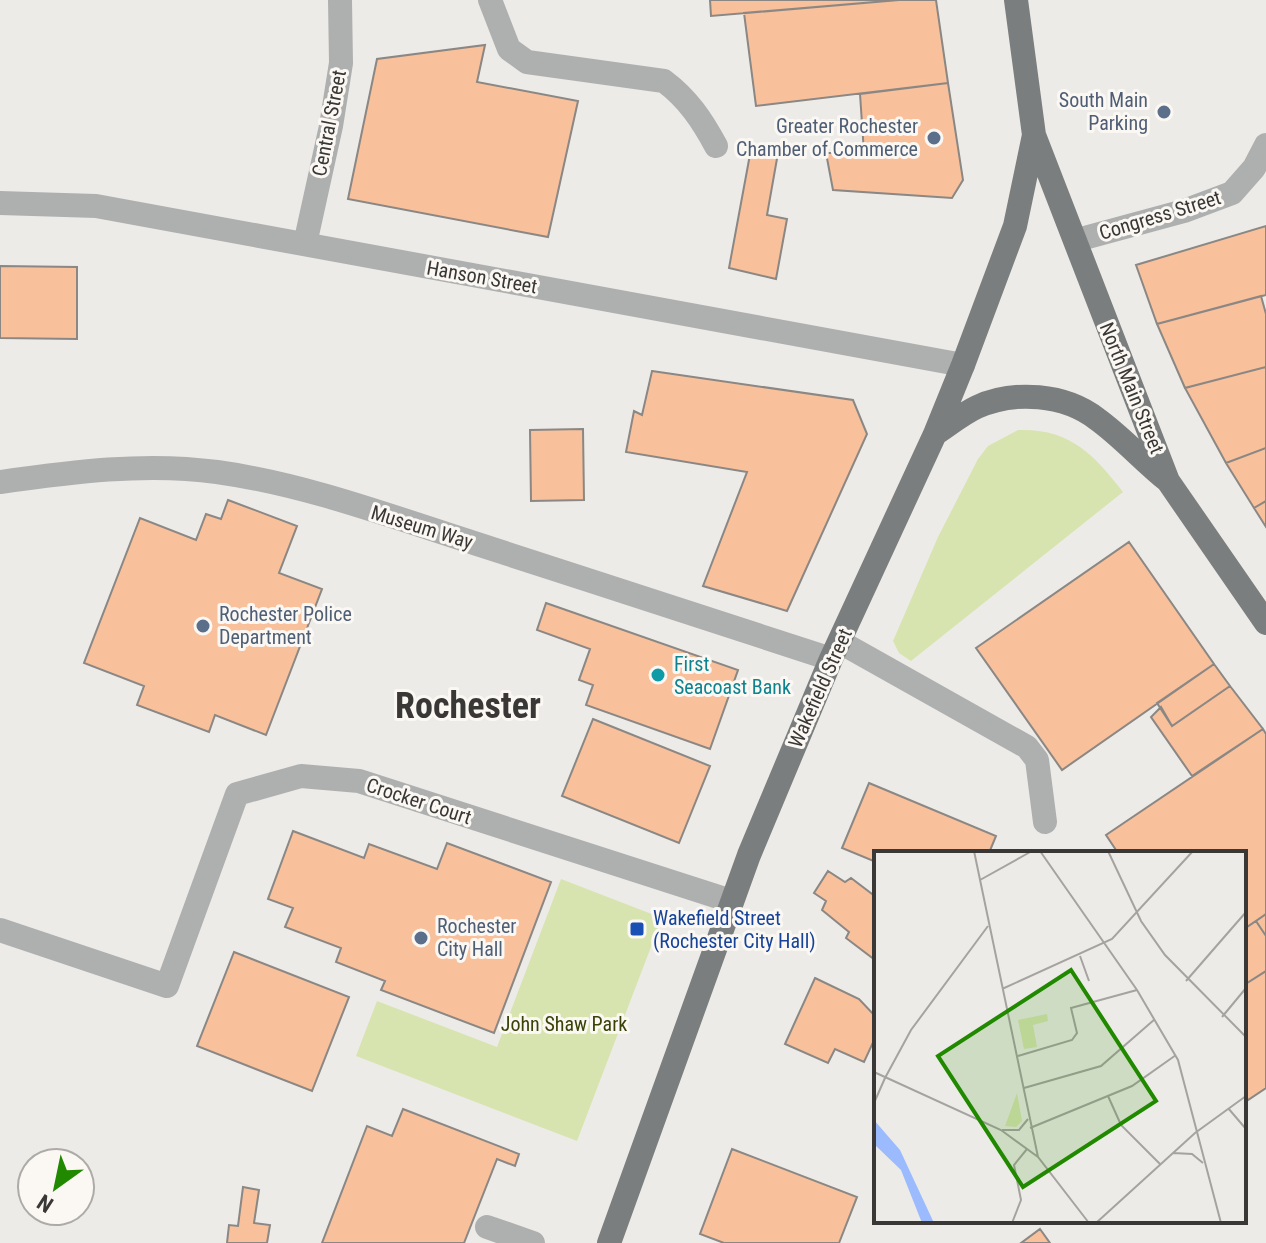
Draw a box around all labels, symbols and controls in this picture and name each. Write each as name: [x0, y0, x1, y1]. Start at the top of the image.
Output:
street label: Central Street: [307, 68, 351, 178]
place label: South Main Parking: [1059, 88, 1148, 135]
marker: South Main Parking: [1155, 103, 1173, 121]
place label: Greater Rochester Chamber of Commerce: [736, 114, 918, 161]
marker: Greater Rochester Chamber of Commerce: [925, 129, 943, 147]
street label: Congress Street: [1096, 185, 1224, 245]
street label: Hanson Street: [425, 255, 539, 299]
street label: North Main Street: [1095, 319, 1169, 457]
street label: Museum Way: [368, 500, 476, 554]
place label: Rochester Police Department: [219, 602, 352, 649]
marker: Rochester Police Department: [194, 617, 212, 635]
street label: Wakefield Street: [783, 625, 857, 751]
place label: First Seacoast Bank: [674, 652, 791, 699]
marker: First Seacoast Bank: [649, 666, 667, 684]
district label: Rochester: [395, 685, 541, 727]
street label: Crocker Court: [363, 773, 475, 829]
inset map: [874, 851, 1246, 1223]
place label: Wakefield Street (Rochester City Hall): [653, 906, 816, 953]
place label: Rochester City Hall: [437, 914, 516, 961]
marker: Wakefield Street (Rochester City Hall): [628, 920, 646, 938]
marker: Rochester City Hall: [412, 929, 430, 947]
park label: John Shaw Park: [501, 1012, 627, 1036]
north arrow: [16, 1147, 96, 1227]
text: N: [33, 1189, 58, 1218]

